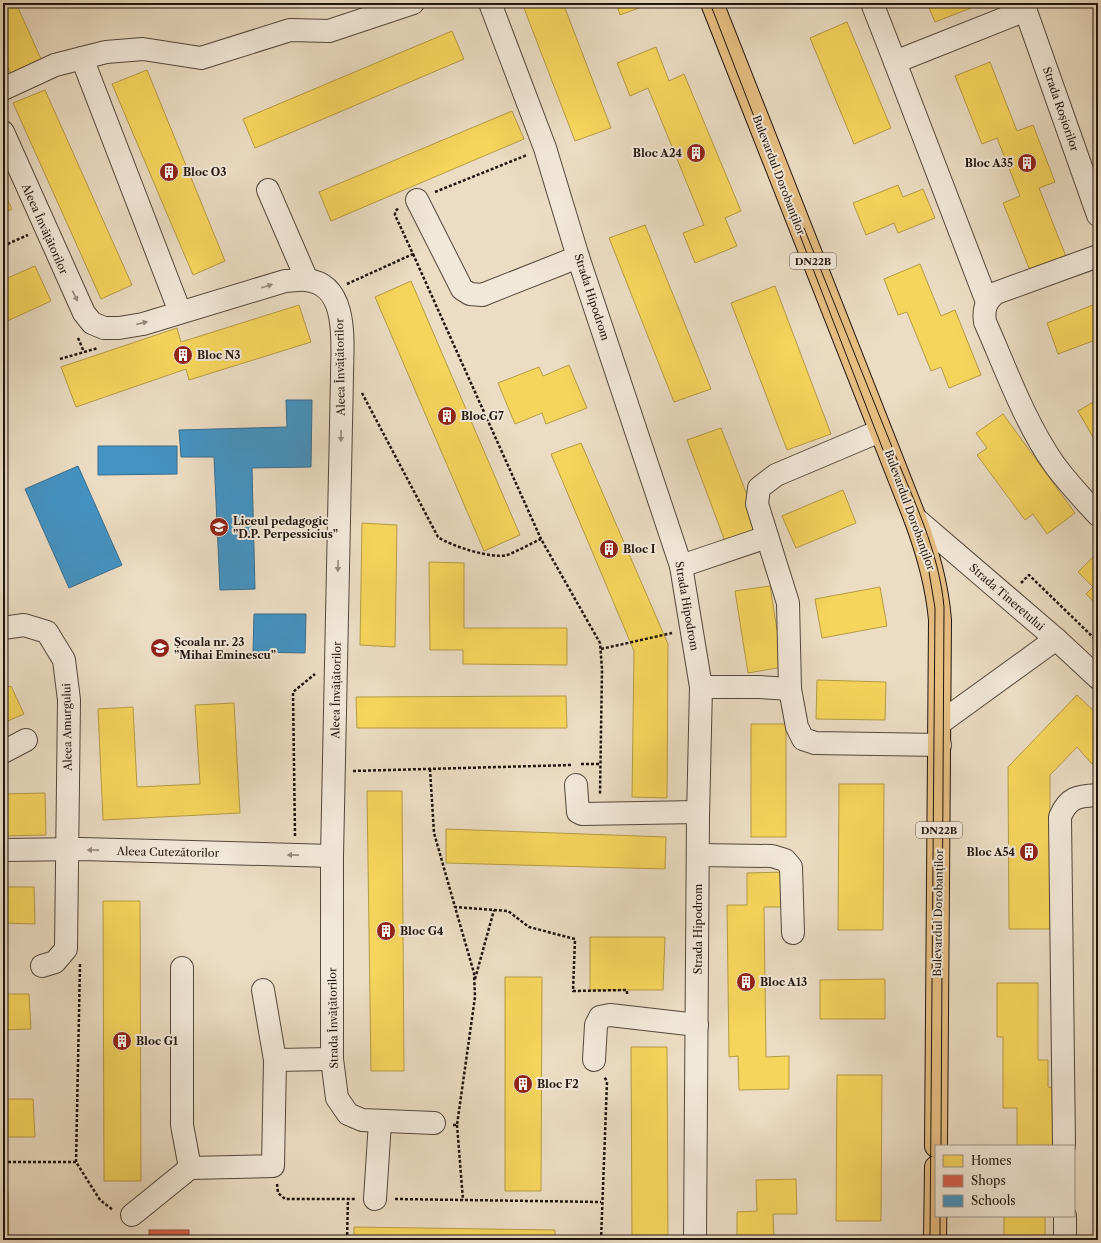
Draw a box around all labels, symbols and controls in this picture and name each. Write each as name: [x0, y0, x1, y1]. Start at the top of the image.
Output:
street label: Strada Roșiorilor: [1040, 65, 1082, 153]
street label: Bulevardul Dorobanților: [750, 113, 808, 237]
building icon: Bloc A24: [685, 142, 707, 164]
place label: Bloc A24: [633, 146, 682, 160]
building icon: Bloc A35: [1016, 152, 1038, 174]
place label: Bloc A35: [965, 156, 1013, 170]
building icon: Bloc O3: [158, 161, 180, 183]
place label: Bloc O3: [183, 165, 226, 179]
street label: Aleea Învățătorilor: [18, 181, 71, 277]
street label: Strada Hipodrom: [571, 252, 613, 343]
road number: DN22B: [790, 253, 836, 269]
one-way arrow: [261, 283, 273, 289]
one-way arrow: [72, 290, 78, 302]
street label: Aleea Învățătorilor: [332, 318, 348, 417]
one-way arrow: [136, 320, 148, 326]
building icon: Bloc N3: [172, 344, 194, 366]
place label: Bloc N3: [197, 348, 241, 362]
building icon: Bloc G7: [436, 405, 458, 427]
place label: Bloc G7: [461, 409, 504, 423]
one-way arrow: [338, 430, 344, 443]
street label: Bulevardul Dorobanților: [882, 448, 938, 573]
place label: Liceul pedagogic ”D.P. Perpessicius”: [233, 514, 338, 541]
school or university icon: Liceul pedagogic ”D.P. Perpessicius”: [208, 516, 230, 538]
building icon: Bloc I: [598, 538, 620, 560]
place label: Bloc I: [623, 542, 656, 556]
one-way arrow: [335, 560, 342, 572]
street label: Strada Hipodrom: [672, 560, 702, 653]
street label: Strada Tineretului: [967, 561, 1048, 634]
place label: Școala nr. 23 ”Mihai Eminescu”: [174, 635, 276, 662]
school or university icon: Școala nr. 23 ”Mihai Eminescu”: [149, 637, 171, 659]
street label: Aleea Învățătorilor: [328, 641, 344, 740]
street label: Aleea Amurgului: [59, 682, 75, 772]
road number: DN22B: [916, 822, 962, 838]
building icon: Bloc A54: [1018, 841, 1040, 863]
street label: Aleea Cutezătorilor: [116, 844, 220, 860]
place label: Bloc A54: [967, 845, 1015, 859]
one-way arrow: [87, 846, 99, 853]
street label: Bulevardul Dorobanților: [930, 849, 946, 977]
one-way arrow: [286, 852, 299, 858]
street label: Strada Hipodrom: [691, 883, 705, 974]
building icon: Bloc G4: [375, 920, 397, 942]
place label: Bloc G4: [400, 924, 444, 938]
street label: Strada Învățătorilor: [325, 967, 341, 1069]
building icon: Bloc A13: [735, 971, 757, 993]
place label: Bloc A13: [760, 975, 807, 989]
building icon: Bloc G1: [111, 1030, 133, 1052]
place label: Bloc G1: [136, 1034, 178, 1048]
building icon: Bloc F2: [512, 1073, 534, 1095]
place label: Bloc F2: [537, 1077, 579, 1091]
legend: [935, 1145, 1075, 1217]
text: Homes: [971, 1153, 1011, 1168]
text: Shops: [971, 1173, 1006, 1188]
text: Schools: [971, 1193, 1016, 1208]

